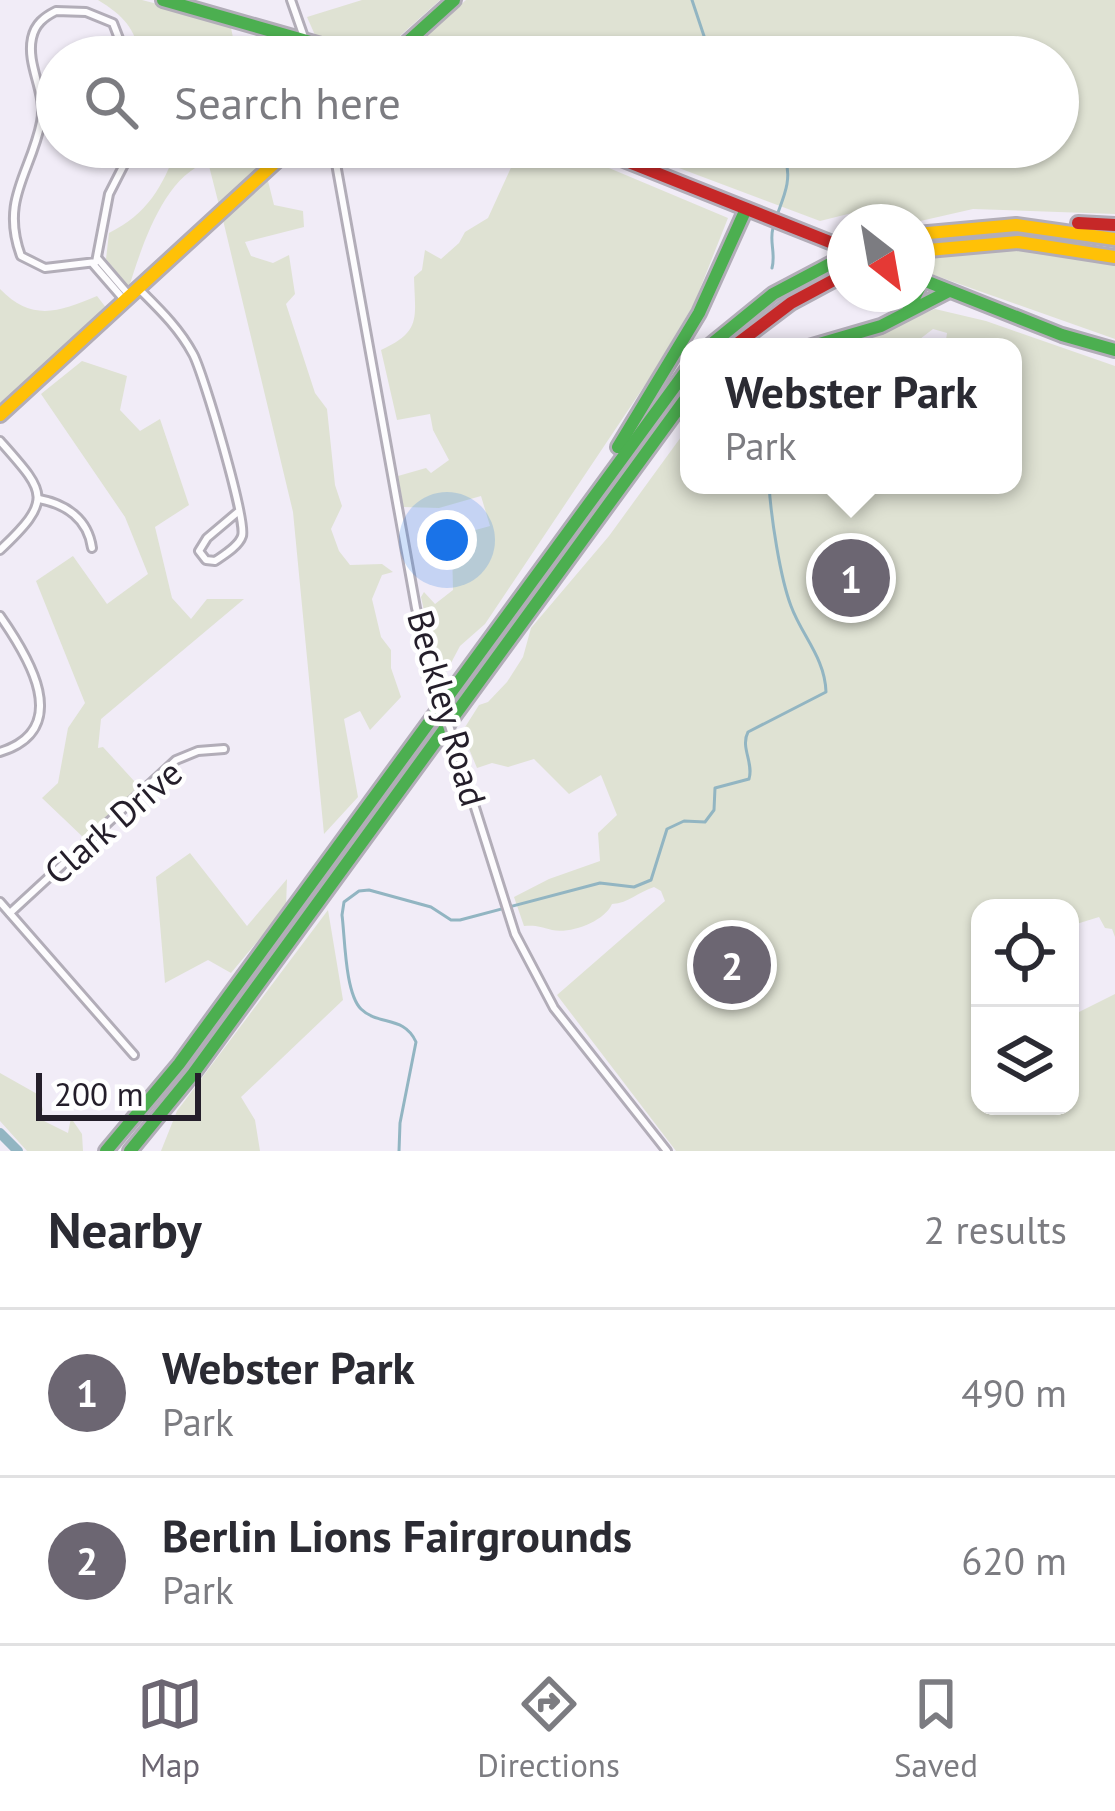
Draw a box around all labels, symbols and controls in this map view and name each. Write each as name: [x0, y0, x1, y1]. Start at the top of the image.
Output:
search box: [36, 36, 1079, 168]
icon: search: [78, 69, 144, 135]
text: Search here: [174, 73, 401, 131]
north arrow: [827, 204, 935, 312]
popup: [680, 338, 1022, 494]
text: Webster Park: [725, 362, 977, 420]
text: Park: [725, 420, 796, 471]
your location: [417, 510, 477, 570]
pin: 1: [812, 533, 890, 623]
street label: Beckley Road: [397, 604, 498, 811]
street label: Clark Drive: [34, 749, 191, 894]
map controls: [971, 899, 1079, 1115]
button: locate: [971, 899, 1079, 1007]
pin: 2: [693, 920, 771, 1010]
button: layers: [971, 1007, 1079, 1115]
scale bar: [36, 1067, 201, 1120]
text: 200 m: [54, 1072, 144, 1115]
text: Nearby: [48, 1196, 202, 1262]
text: 2 results: [924, 1204, 1067, 1255]
text: Webster Park: [162, 1338, 415, 1396]
text: 1: [76, 1367, 98, 1418]
text: 490 m: [961, 1367, 1067, 1418]
text: Park: [162, 1396, 234, 1447]
text: Berlin Lions Fairgrounds: [162, 1506, 632, 1564]
text: 2: [76, 1535, 98, 1586]
text: 620 m: [961, 1535, 1067, 1586]
text: Park: [162, 1564, 234, 1615]
tab: Map: [137, 1671, 203, 1786]
tab: Directions: [477, 1671, 620, 1786]
tab: Saved: [894, 1671, 978, 1786]

